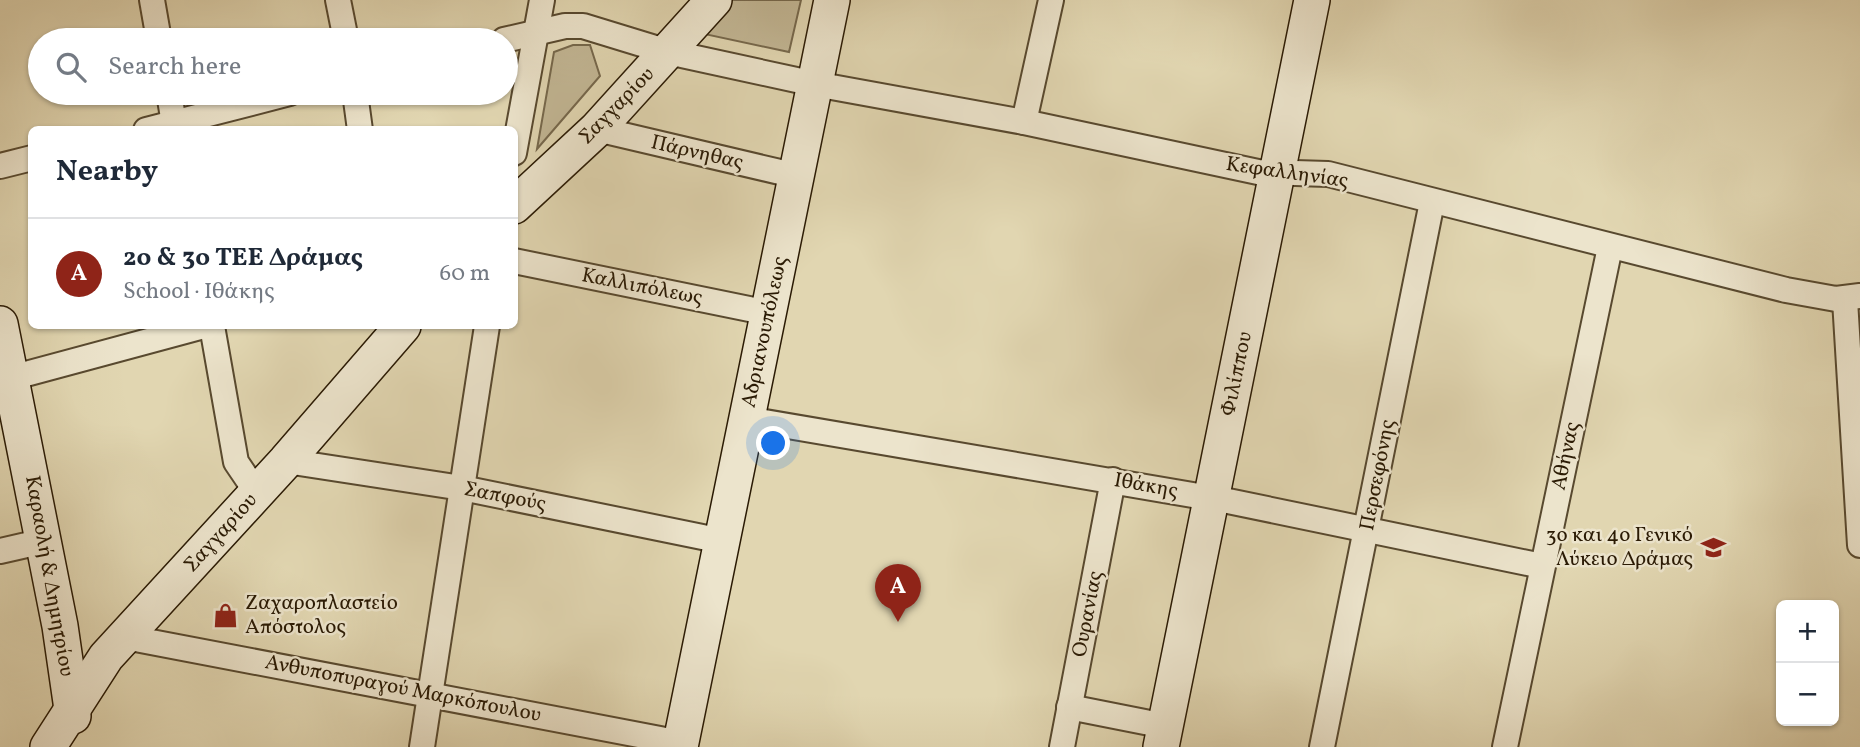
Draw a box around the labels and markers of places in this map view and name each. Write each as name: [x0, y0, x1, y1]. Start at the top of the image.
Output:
place label: 3ο και 4ο Γενικό Λύκειο Δράμας: [1546, 521, 1693, 574]
school or university icon: 3ο και 4ο Γενικό Λύκειο Δράμας: [1699, 533, 1727, 561]
pin: A: [875, 564, 921, 622]
place label: Ζαχαροπλαστείο Απόστολος: [245, 589, 398, 642]
shop icon: Ζαχαροπλαστείο Απόστολος: [211, 601, 239, 629]

